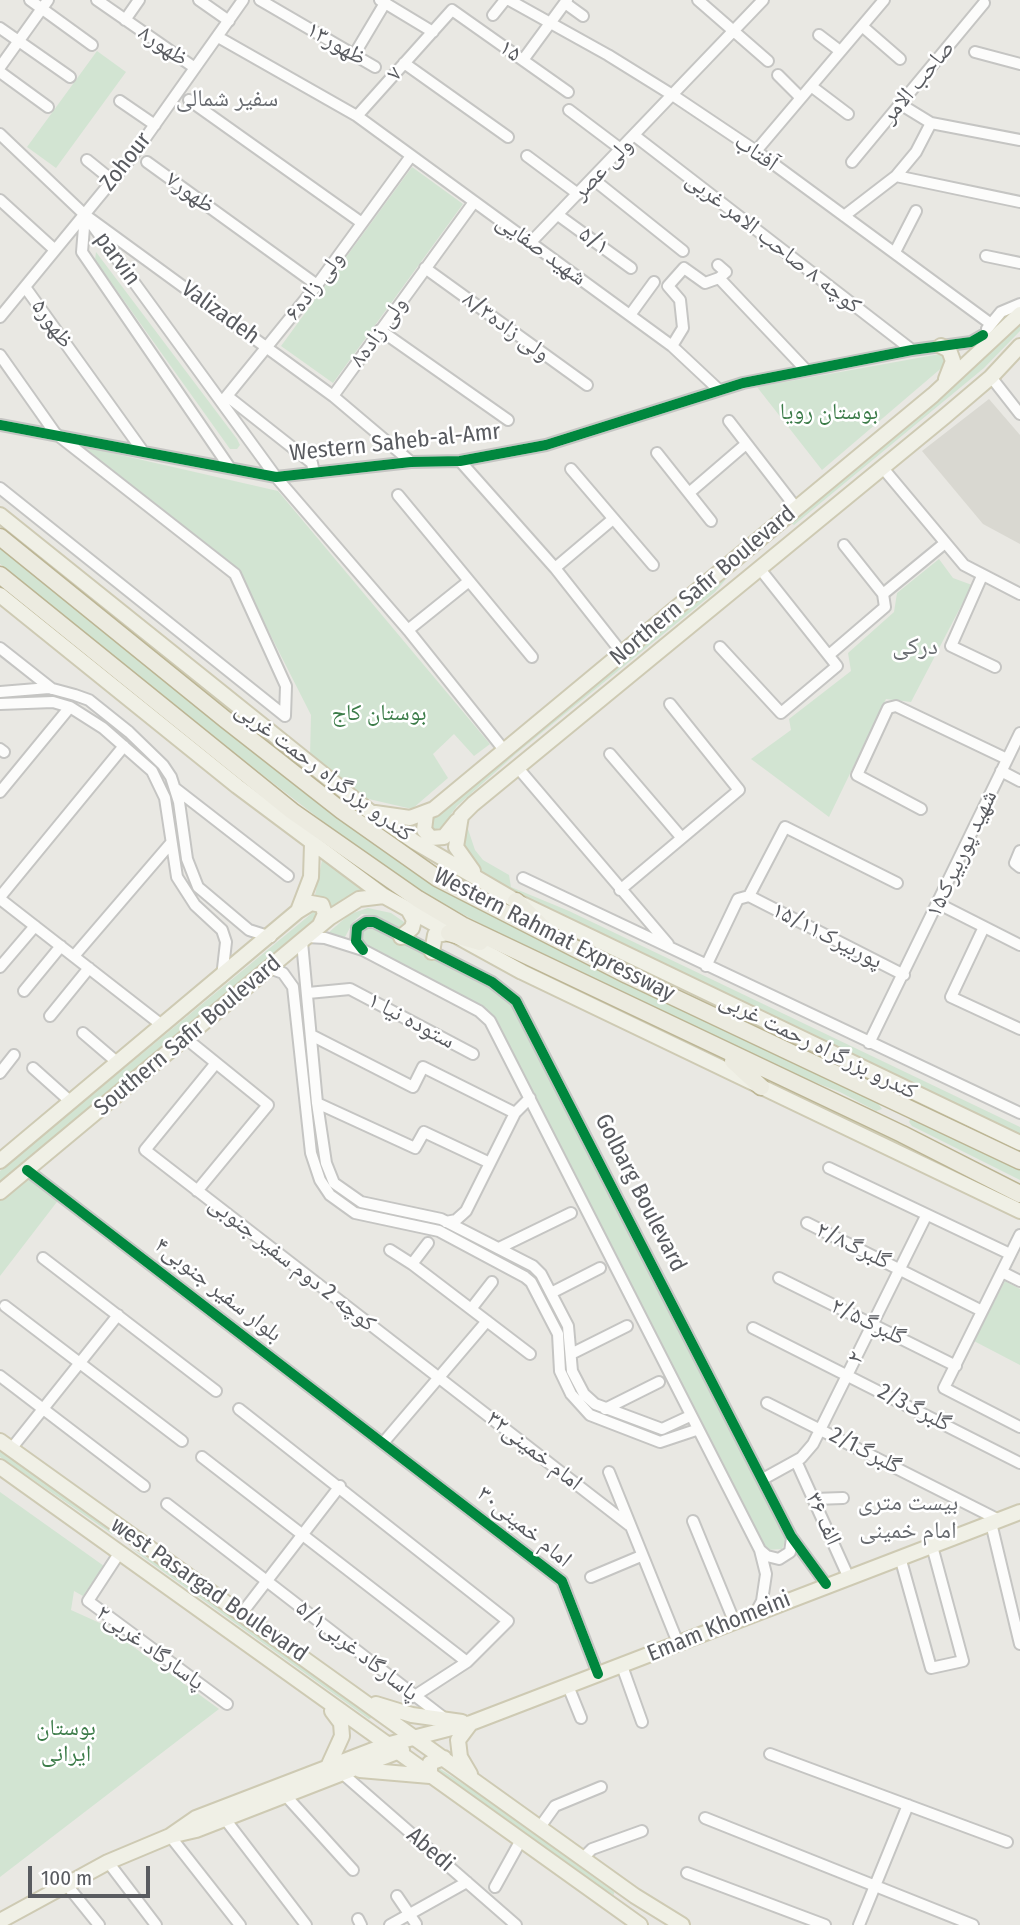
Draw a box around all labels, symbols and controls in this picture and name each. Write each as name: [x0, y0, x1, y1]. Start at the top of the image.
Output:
street label: ظهور۱۳: [301, 16, 371, 72]
street label: ظهور۸: [133, 19, 193, 73]
street label: ۱۵: [494, 34, 526, 68]
street label: صاحب الامر: [875, 35, 961, 129]
street label: ۷: [381, 61, 409, 87]
district label: سفیر شمالی: [176, 85, 278, 113]
street label: Zohour: [95, 127, 157, 197]
street label: آفتاب: [729, 128, 783, 178]
street label: ولی عصر: [567, 132, 639, 206]
street label: ظهور۷: [160, 166, 220, 220]
street label: کوچه ۸ صاحب الامر غربی: [680, 166, 866, 320]
street label: شهید صفایی: [490, 208, 592, 292]
street label: ۵/۱: [573, 221, 615, 261]
street label: parvin: [88, 227, 146, 291]
street label: ولی زاده۶: [279, 246, 351, 326]
street label: Valizadeh: [176, 276, 264, 350]
street label: ولی زاده۸/۳: [457, 286, 555, 368]
street label: ولی زاده۸: [344, 291, 414, 373]
street label: ظهور۵: [25, 294, 79, 354]
park label: بوستان رویا: [780, 399, 878, 427]
street label: Western Saheb-al-Amr: [288, 418, 502, 468]
street label: Northern Safir Boulevard: [605, 500, 801, 672]
district label: درکی: [892, 633, 938, 661]
street label: کندرو بزرگراه رحمت غربی: [229, 696, 419, 848]
park label: بوستان کاج: [331, 700, 427, 728]
street label: شهید پوربیرک۱۵: [921, 786, 1003, 922]
street label: Western Rahmat Expressway: [429, 862, 679, 1008]
street label: پوربیرک۱۵/۱۱: [767, 896, 887, 976]
street label: Southern Safir Boulevard: [89, 950, 287, 1122]
street label: کندرو بزرگراه رحمت غربی: [715, 986, 921, 1106]
street label: ستوده نیا ۱: [363, 987, 459, 1055]
street label: Golbarg Boulevard: [588, 1109, 692, 1277]
street label: کوچه 2 دوم سفیر جنوبی: [203, 1190, 381, 1338]
street label: گلبرگ۲/۸: [811, 1216, 895, 1276]
street label: بلوار سفیر جنوبی۴: [149, 1232, 287, 1348]
street label: گلبرگ۲/۵: [826, 1292, 910, 1352]
street label: ۲: [841, 1347, 871, 1369]
street label: 2/3گلبرگ: [873, 1378, 955, 1438]
street label: امام خمینی۳۲: [481, 1405, 587, 1497]
street label: 2/1گلبرگ: [825, 1421, 905, 1481]
street label: امام خمینی۳۰: [471, 1480, 577, 1574]
street label: ۳۶ الف: [799, 1488, 847, 1550]
district label: بیست متری امام خمینی: [858, 1489, 958, 1545]
street label: west Pasargad Boulevard: [105, 1512, 313, 1668]
street label: Emam Khomeini: [643, 1586, 795, 1668]
street label: پاسارگاد غربی۵/۱: [290, 1594, 424, 1708]
street label: پاسارگاد غربی۲: [90, 1599, 210, 1697]
park label: بوستان ایرانی: [36, 1715, 96, 1769]
street label: Abedi: [401, 1822, 459, 1878]
scale bar: [32, 1852, 154, 1896]
text: 100 m: [41, 1865, 92, 1891]

